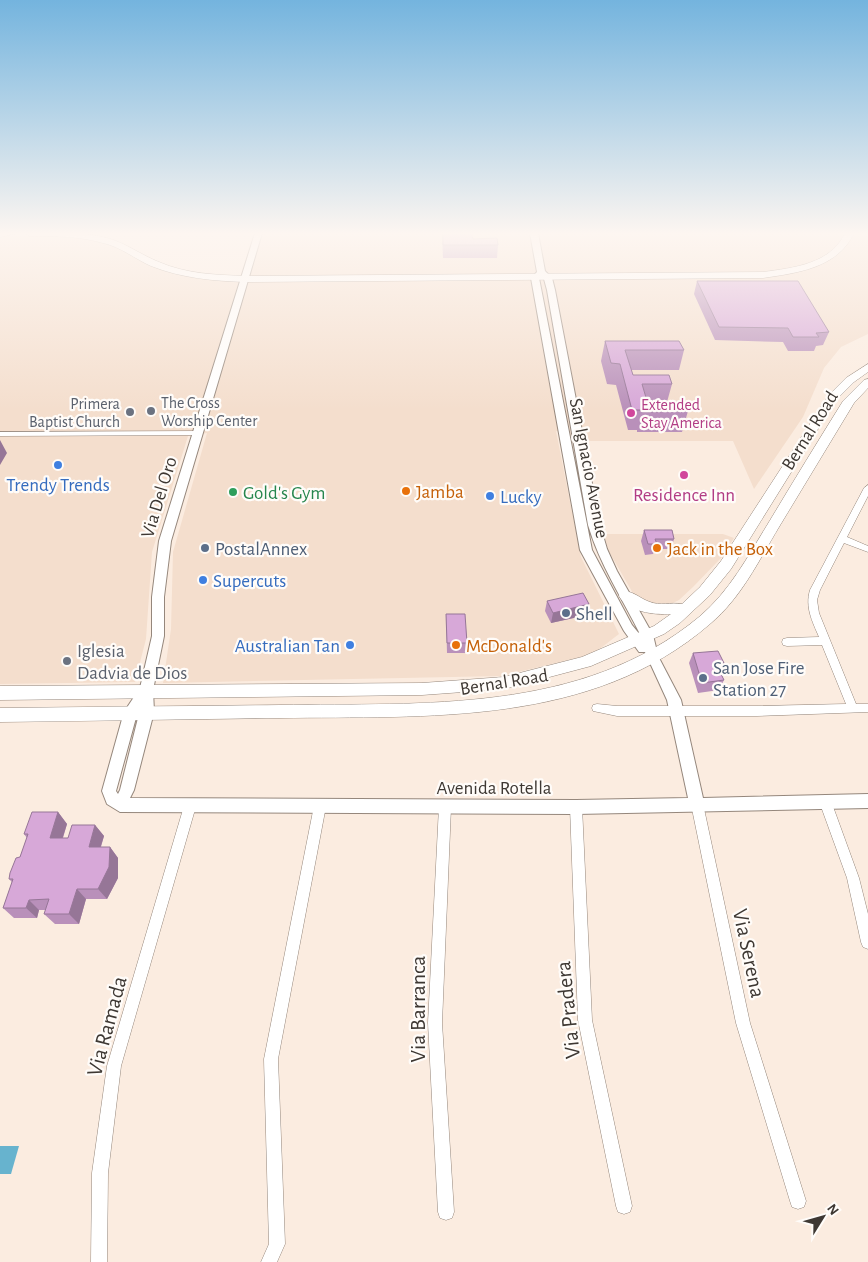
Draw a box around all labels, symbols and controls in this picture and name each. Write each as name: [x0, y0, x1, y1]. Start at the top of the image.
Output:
street label: Bernal Road: [779, 388, 842, 474]
place label: The Cross Worship Center: [161, 395, 258, 429]
place label: Primera Baptist Church: [29, 396, 120, 430]
street label: San Ignacio Avenue: [566, 397, 611, 540]
place label: Extended Stay America: [641, 397, 722, 432]
marker: The Cross Worship Center: [145, 405, 157, 417]
marker: Primera Baptist Church: [124, 406, 136, 418]
marker: Extended Stay America: [625, 407, 637, 419]
street label: Via Del Oro: [138, 455, 181, 540]
marker: Trendy Trends: [52, 459, 64, 471]
marker: Residence Inn: [678, 469, 690, 481]
place label: Trendy Trends: [6, 476, 110, 495]
place label: Jamba: [416, 483, 464, 502]
place label: Gold's Gym: [243, 484, 326, 503]
marker: Jamba: [400, 485, 412, 497]
marker: Gold's Gym: [227, 486, 239, 498]
place label: Residence Inn: [633, 486, 735, 505]
place label: Lucky: [500, 488, 542, 507]
marker: Lucky: [484, 490, 496, 502]
place label: PostalAnnex: [215, 540, 307, 559]
place label: Jack in the Box: [667, 540, 773, 559]
marker: PostalAnnex: [199, 542, 211, 554]
marker: Jack in the Box: [651, 542, 663, 554]
place label: Supercuts: [213, 572, 286, 591]
marker: Supercuts: [197, 574, 209, 586]
place label: Shell: [576, 605, 613, 624]
marker: Shell: [560, 607, 572, 619]
place label: Australian Tan: [235, 637, 340, 656]
place label: McDonald's: [466, 637, 552, 656]
marker: Australian Tan: [344, 639, 356, 651]
marker: McDonald's: [450, 639, 462, 651]
place label: Iglesia Dadvia de Dios: [77, 642, 187, 683]
marker: Iglesia Dadvia de Dios: [61, 655, 73, 667]
place label: San Jose Fire Station 27: [713, 659, 805, 700]
street label: Bernal Road: [459, 666, 550, 699]
marker: San Jose Fire Station 27: [697, 672, 709, 684]
street label: Avenida Rotella: [436, 779, 552, 798]
street label: Via Serena: [729, 907, 769, 1000]
street label: Via Barranca: [407, 956, 429, 1063]
street label: Via Pradera: [552, 960, 584, 1060]
street label: Via Ramada: [83, 974, 131, 1079]
north arrow: [798, 1192, 848, 1242]
text: N: [824, 1202, 841, 1218]

